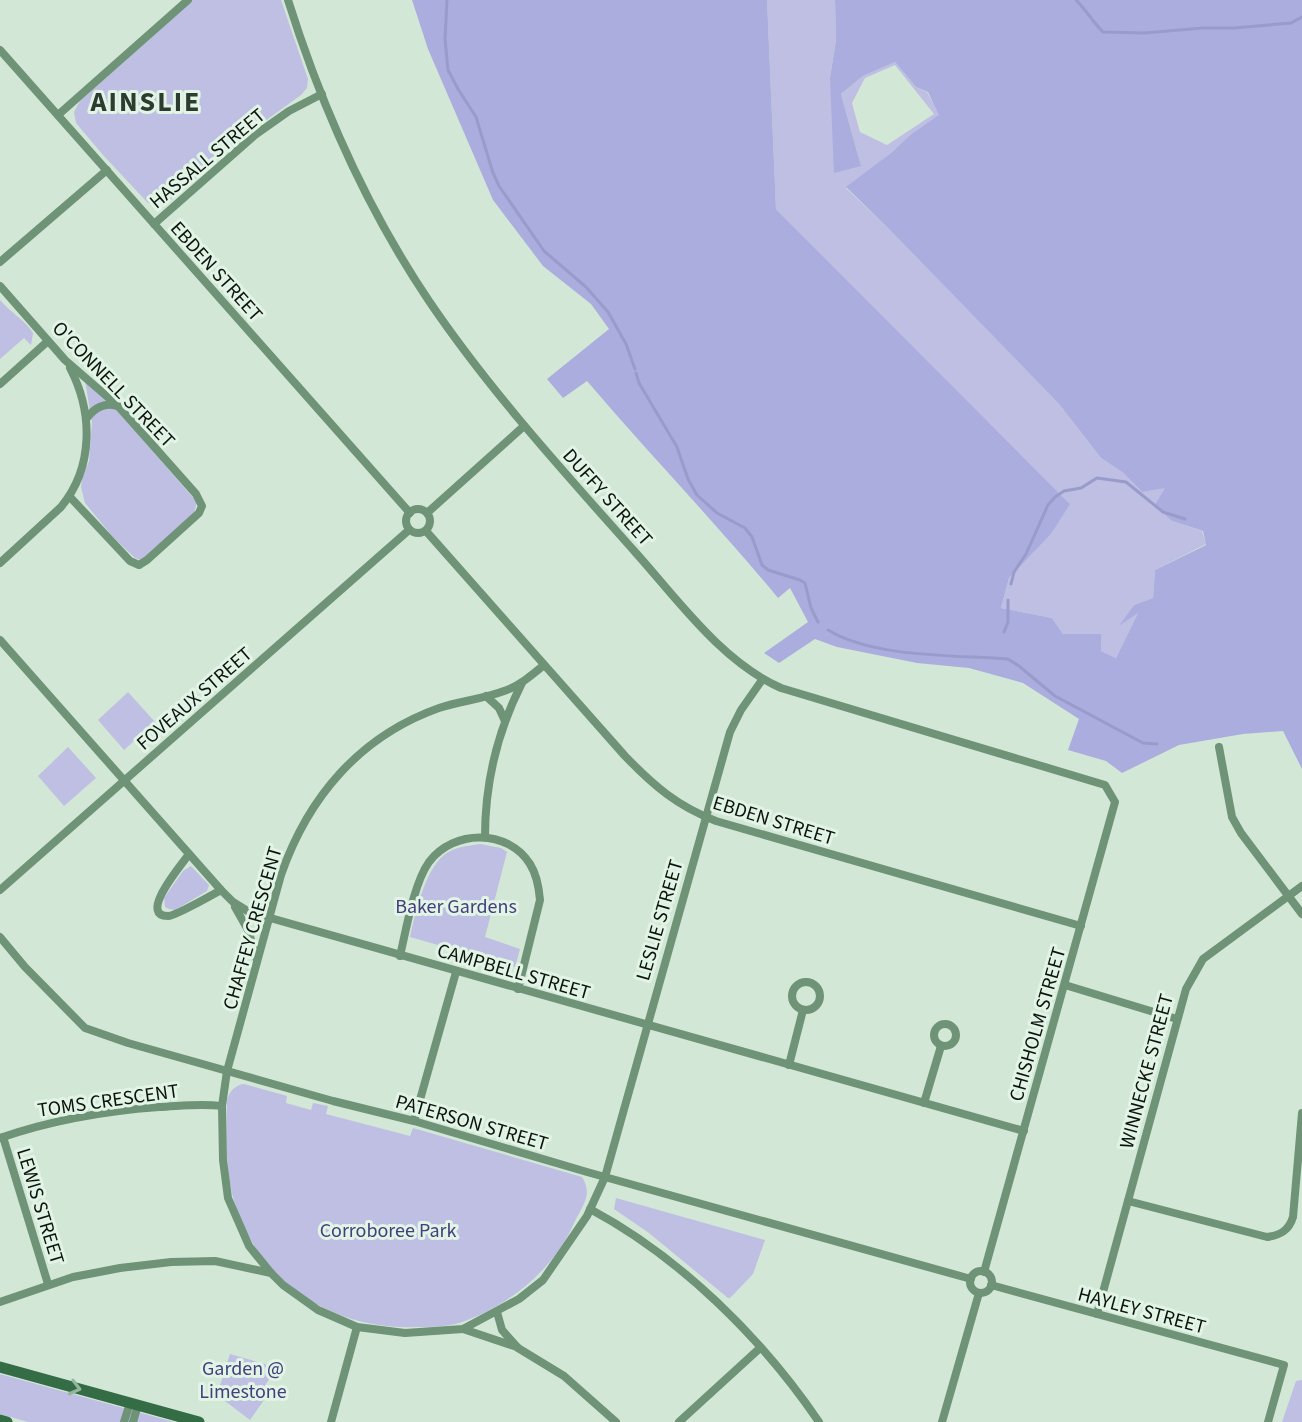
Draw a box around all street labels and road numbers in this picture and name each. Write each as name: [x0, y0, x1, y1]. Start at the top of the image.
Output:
street label: HASSALL STREET: [144, 102, 272, 216]
street label: EBDEN STREET: [164, 215, 269, 328]
street label: O'CONNELL STREET: [45, 315, 181, 454]
street label: DUFFY STREET: [556, 443, 659, 553]
street label: FOVEAUX STREET: [131, 640, 259, 757]
street label: EBDEN STREET: [709, 789, 838, 853]
street label: CHAFFEY CRESCENT: [216, 843, 290, 1013]
street label: LESLIE STREET: [629, 856, 691, 984]
street label: CAMPBELL STREET: [434, 937, 594, 1007]
street label: CHISHOLM STREET: [1003, 944, 1073, 1105]
street label: WINNECKE STREET: [1113, 991, 1181, 1152]
street label: TOMS CRESCENT: [36, 1077, 181, 1125]
street label: PATERSON STREET: [392, 1088, 552, 1158]
street label: LEWIS STREET: [9, 1145, 71, 1268]
street label: HAYLEY STREET: [1075, 1280, 1209, 1342]

